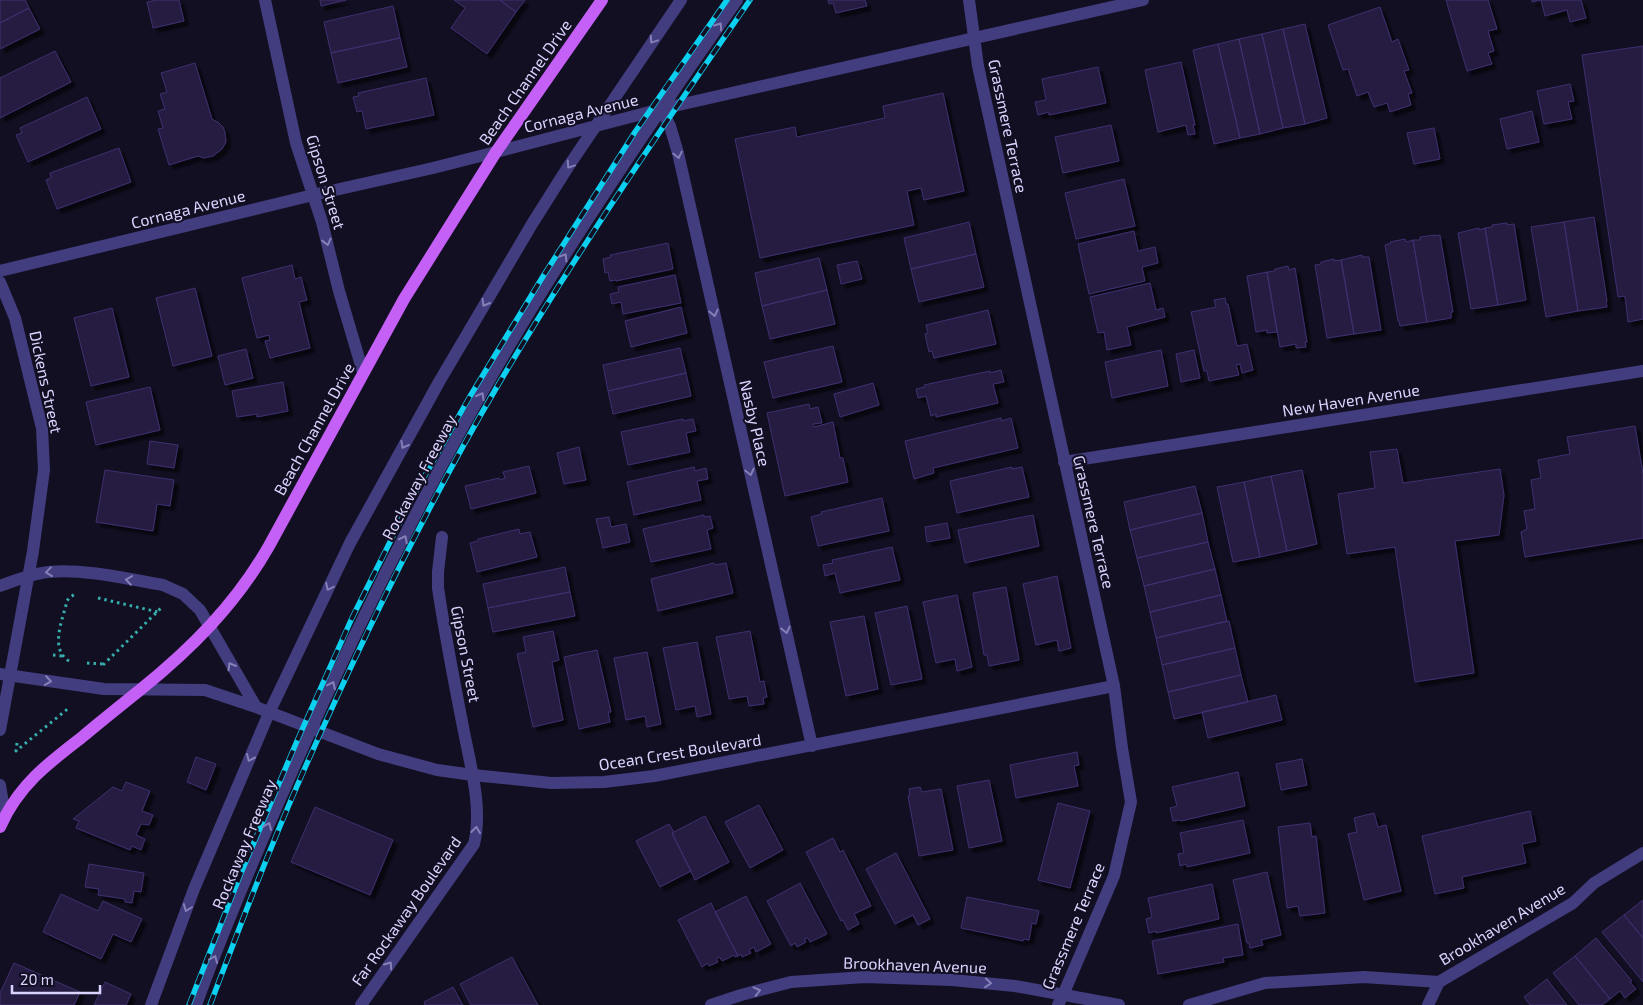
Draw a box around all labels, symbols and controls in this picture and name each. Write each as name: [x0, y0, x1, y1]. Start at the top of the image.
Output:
street label: Beach Channel Drive: [474, 16, 575, 148]
one-way arrow: [713, 22, 722, 32]
one-way arrow: [650, 34, 659, 44]
street label: Grassmere Terrace: [985, 57, 1032, 194]
street label: Cornaga Avenue: [522, 89, 640, 136]
street label: Gipson Street: [303, 132, 350, 231]
one-way arrow: [672, 150, 683, 159]
one-way arrow: [566, 160, 576, 169]
street label: Cornaga Avenue: [129, 185, 247, 232]
one-way arrow: [321, 237, 332, 246]
one-way arrow: [558, 253, 568, 262]
one-way arrow: [481, 298, 491, 307]
one-way arrow: [708, 309, 719, 318]
street label: Dickens Street: [26, 329, 67, 435]
street label: Beach Channel Drive: [269, 359, 358, 498]
street label: Nasby Place: [736, 378, 775, 468]
street label: New Haven Avenue: [1281, 379, 1421, 420]
one-way arrow: [475, 392, 485, 401]
street label: Rockaway Freeway: [377, 410, 460, 543]
one-way arrow: [401, 439, 411, 448]
street label: Grassmere Terrace: [1070, 453, 1119, 590]
one-way arrow: [744, 467, 755, 476]
one-way arrow: [398, 535, 408, 544]
one-way arrow: [45, 566, 53, 577]
one-way arrow: [125, 575, 133, 585]
one-way arrow: [325, 581, 335, 590]
street label: Gipson Street: [448, 604, 485, 704]
one-way arrow: [780, 626, 790, 635]
one-way arrow: [227, 662, 237, 671]
one-way arrow: [44, 675, 53, 685]
one-way arrow: [325, 681, 335, 690]
street label: Ocean Crest Boulevard: [597, 729, 763, 774]
one-way arrow: [246, 753, 257, 762]
street label: Rockaway Freeway: [208, 775, 280, 912]
one-way arrow: [262, 822, 273, 831]
one-way arrow: [471, 825, 481, 834]
street label: Far Rockaway Boulevard: [347, 832, 464, 989]
street label: Grassmere Terrace: [1037, 859, 1108, 992]
street label: Brookhaven Avenue: [1435, 878, 1568, 969]
one-way arrow: [183, 903, 193, 912]
street label: Brookhaven Avenue: [843, 953, 987, 977]
one-way arrow: [208, 956, 218, 964]
one-way arrow: [383, 961, 392, 971]
scale bar: [12, 962, 100, 994]
text: 20 m: [20, 970, 54, 988]
one-way arrow: [985, 977, 993, 988]
one-way arrow: [753, 986, 762, 997]

